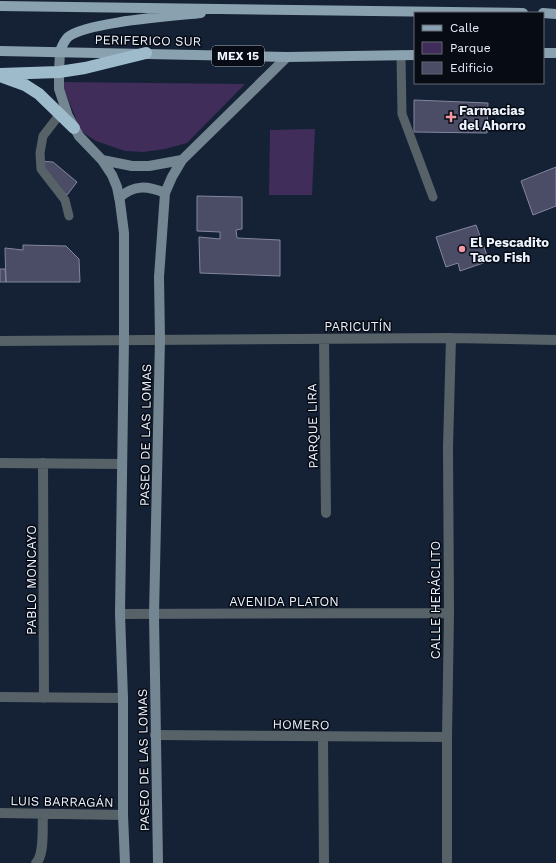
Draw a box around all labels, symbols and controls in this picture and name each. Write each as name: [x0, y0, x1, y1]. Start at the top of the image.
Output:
legend: [414, 12, 544, 84]
text: Calle: [450, 21, 479, 35]
street label: PERIFERICO SUR: [95, 32, 202, 49]
text: Parque: [450, 41, 491, 55]
road number: MEX 15: [212, 46, 264, 66]
text: Edificio: [450, 61, 493, 75]
place label: Farmacias del Ahorro: [459, 103, 526, 133]
marker: Farmacias del Ahorro: [446, 112, 456, 122]
place label: El Pescadito Taco Fish: [470, 235, 549, 265]
marker: El Pescadito Taco Fish: [457, 244, 467, 254]
street label: PARICUTÍN: [324, 318, 392, 334]
street label: PASEO DE LAS LOMAS: [137, 364, 154, 506]
street label: PARQUE LIRA: [304, 383, 321, 469]
street label: PABLO MONCAYO: [24, 525, 39, 635]
street label: CALLE HERÁCLITO: [427, 541, 443, 659]
street label: AVENIDA PLATON: [229, 594, 339, 609]
street label: PASEO DE LAS LOMAS: [135, 689, 152, 831]
street label: HOMERO: [272, 717, 330, 732]
street label: LUIS BARRAGÁN: [10, 792, 114, 810]

